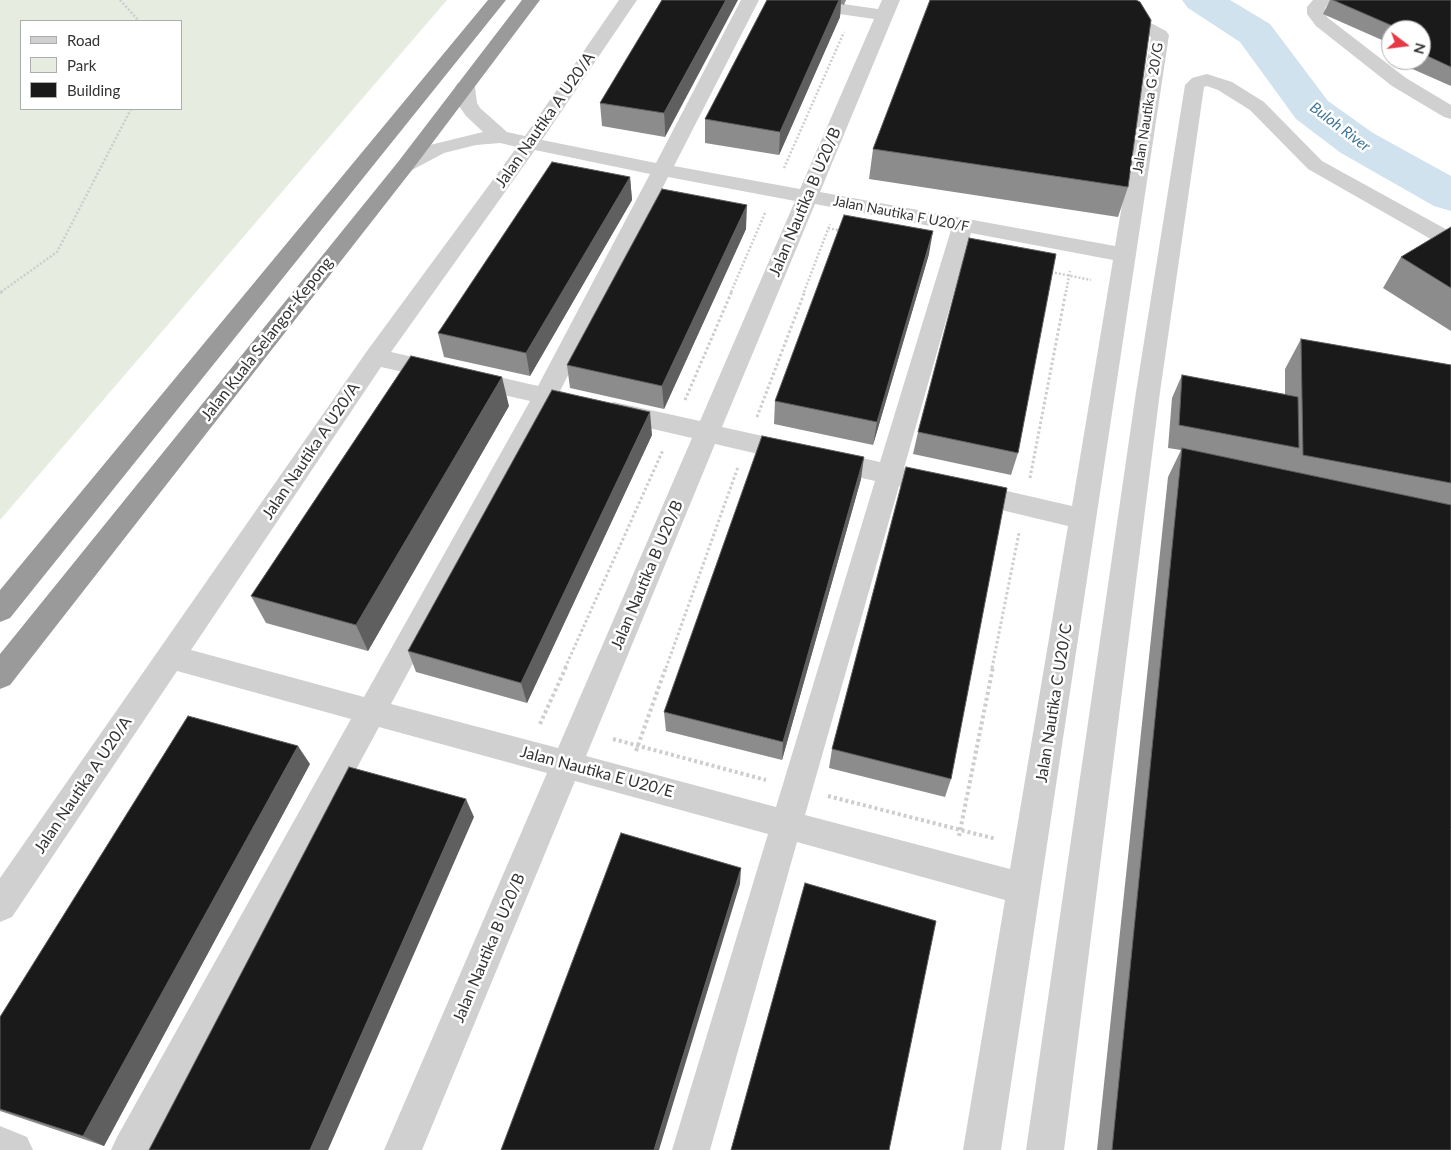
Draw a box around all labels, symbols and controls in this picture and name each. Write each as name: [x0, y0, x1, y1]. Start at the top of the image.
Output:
legend: [20, 20, 182, 110]
north arrow: [1381, 20, 1431, 70]
text: Road: [67, 31, 100, 49]
street label: Jalan Nautika G 20/G: [1129, 41, 1167, 175]
text: N: [1410, 41, 1430, 56]
street label: Jalan Nautika A U20/A: [491, 49, 599, 191]
text: Park: [67, 56, 96, 74]
text: Building: [67, 81, 120, 99]
water label: Buloh River: [1306, 98, 1374, 156]
street label: Jalan Nautika B U20/B: [765, 124, 845, 280]
street label: Jalan Nautika F U20/F: [832, 193, 970, 235]
street label: Jalan Kuala Selangor-Kepong: [197, 253, 337, 425]
street label: Jalan Nautika A U20/A: [258, 379, 364, 523]
street label: Jalan Nautika B U20/B: [607, 497, 687, 653]
street label: Jalan Nautika C U20/C: [1032, 622, 1076, 784]
street label: Jalan Nautika A U20/A: [30, 713, 136, 857]
street label: Jalan Nautika E U20/E: [518, 742, 676, 802]
street label: Jalan Nautika B U20/B: [449, 870, 529, 1026]

